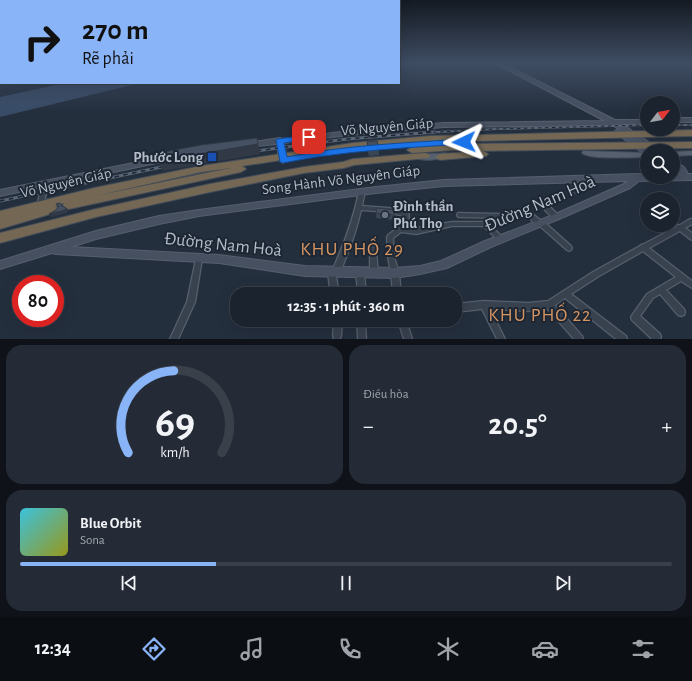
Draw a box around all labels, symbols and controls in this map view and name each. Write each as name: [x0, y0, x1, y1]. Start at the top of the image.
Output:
icon: right: [16, 16, 68, 68]
text: 270 m: [82, 17, 149, 45]
text: Rẽ phải: [82, 50, 134, 68]
north arrow: [640, 96, 680, 136]
map controls: [640, 96, 680, 232]
street label: Võ Nguyên Giáp: [340, 115, 434, 139]
pin: [292, 120, 326, 154]
position arrow: [443, 121, 485, 163]
icon: arrive: [298, 126, 320, 148]
button: search: [640, 144, 680, 184]
place label: Phước Long: [133, 150, 203, 165]
marker: Phước Long: [206, 151, 218, 163]
street label: Song Hành Võ Nguyên Giáp: [261, 163, 421, 197]
street label: Võ Nguyên Giáp: [19, 165, 113, 201]
street label: Đường Nam Hoà: [482, 173, 598, 235]
button: layers: [640, 192, 680, 232]
place label: Đình thần Phú Thọ: [393, 199, 454, 231]
marker: Đình thần Phú Thọ: [380, 210, 390, 220]
street label: Đường Nam Hoà: [163, 230, 283, 260]
district label: KHU PHỐ 29: [300, 236, 404, 259]
speed limit sign: 80: [12, 275, 64, 327]
text: 12:35 · 1 phút · 360 m: [287, 299, 405, 314]
district label: KHU PHỐ 22: [488, 302, 592, 325]
text: Điều hòa: [363, 388, 409, 401]
text: 69: [154, 402, 195, 443]
text: 20.5°: [488, 410, 547, 440]
text: −: [363, 415, 374, 437]
text: +: [661, 415, 672, 437]
text: km/h: [160, 445, 189, 459]
text: Blue Orbit: [80, 516, 141, 531]
text: Sona: [80, 534, 105, 547]
icon: previous: [118, 572, 140, 594]
icon: pause: [335, 572, 357, 594]
icon: next: [552, 572, 574, 594]
icon: directions: [140, 635, 168, 663]
icon: music: [238, 635, 266, 663]
icon: phone: [336, 635, 364, 663]
icon: climate: [434, 635, 462, 663]
icon: car: [531, 635, 559, 663]
icon: filters: [629, 635, 657, 663]
text: 12:34: [35, 640, 71, 658]

